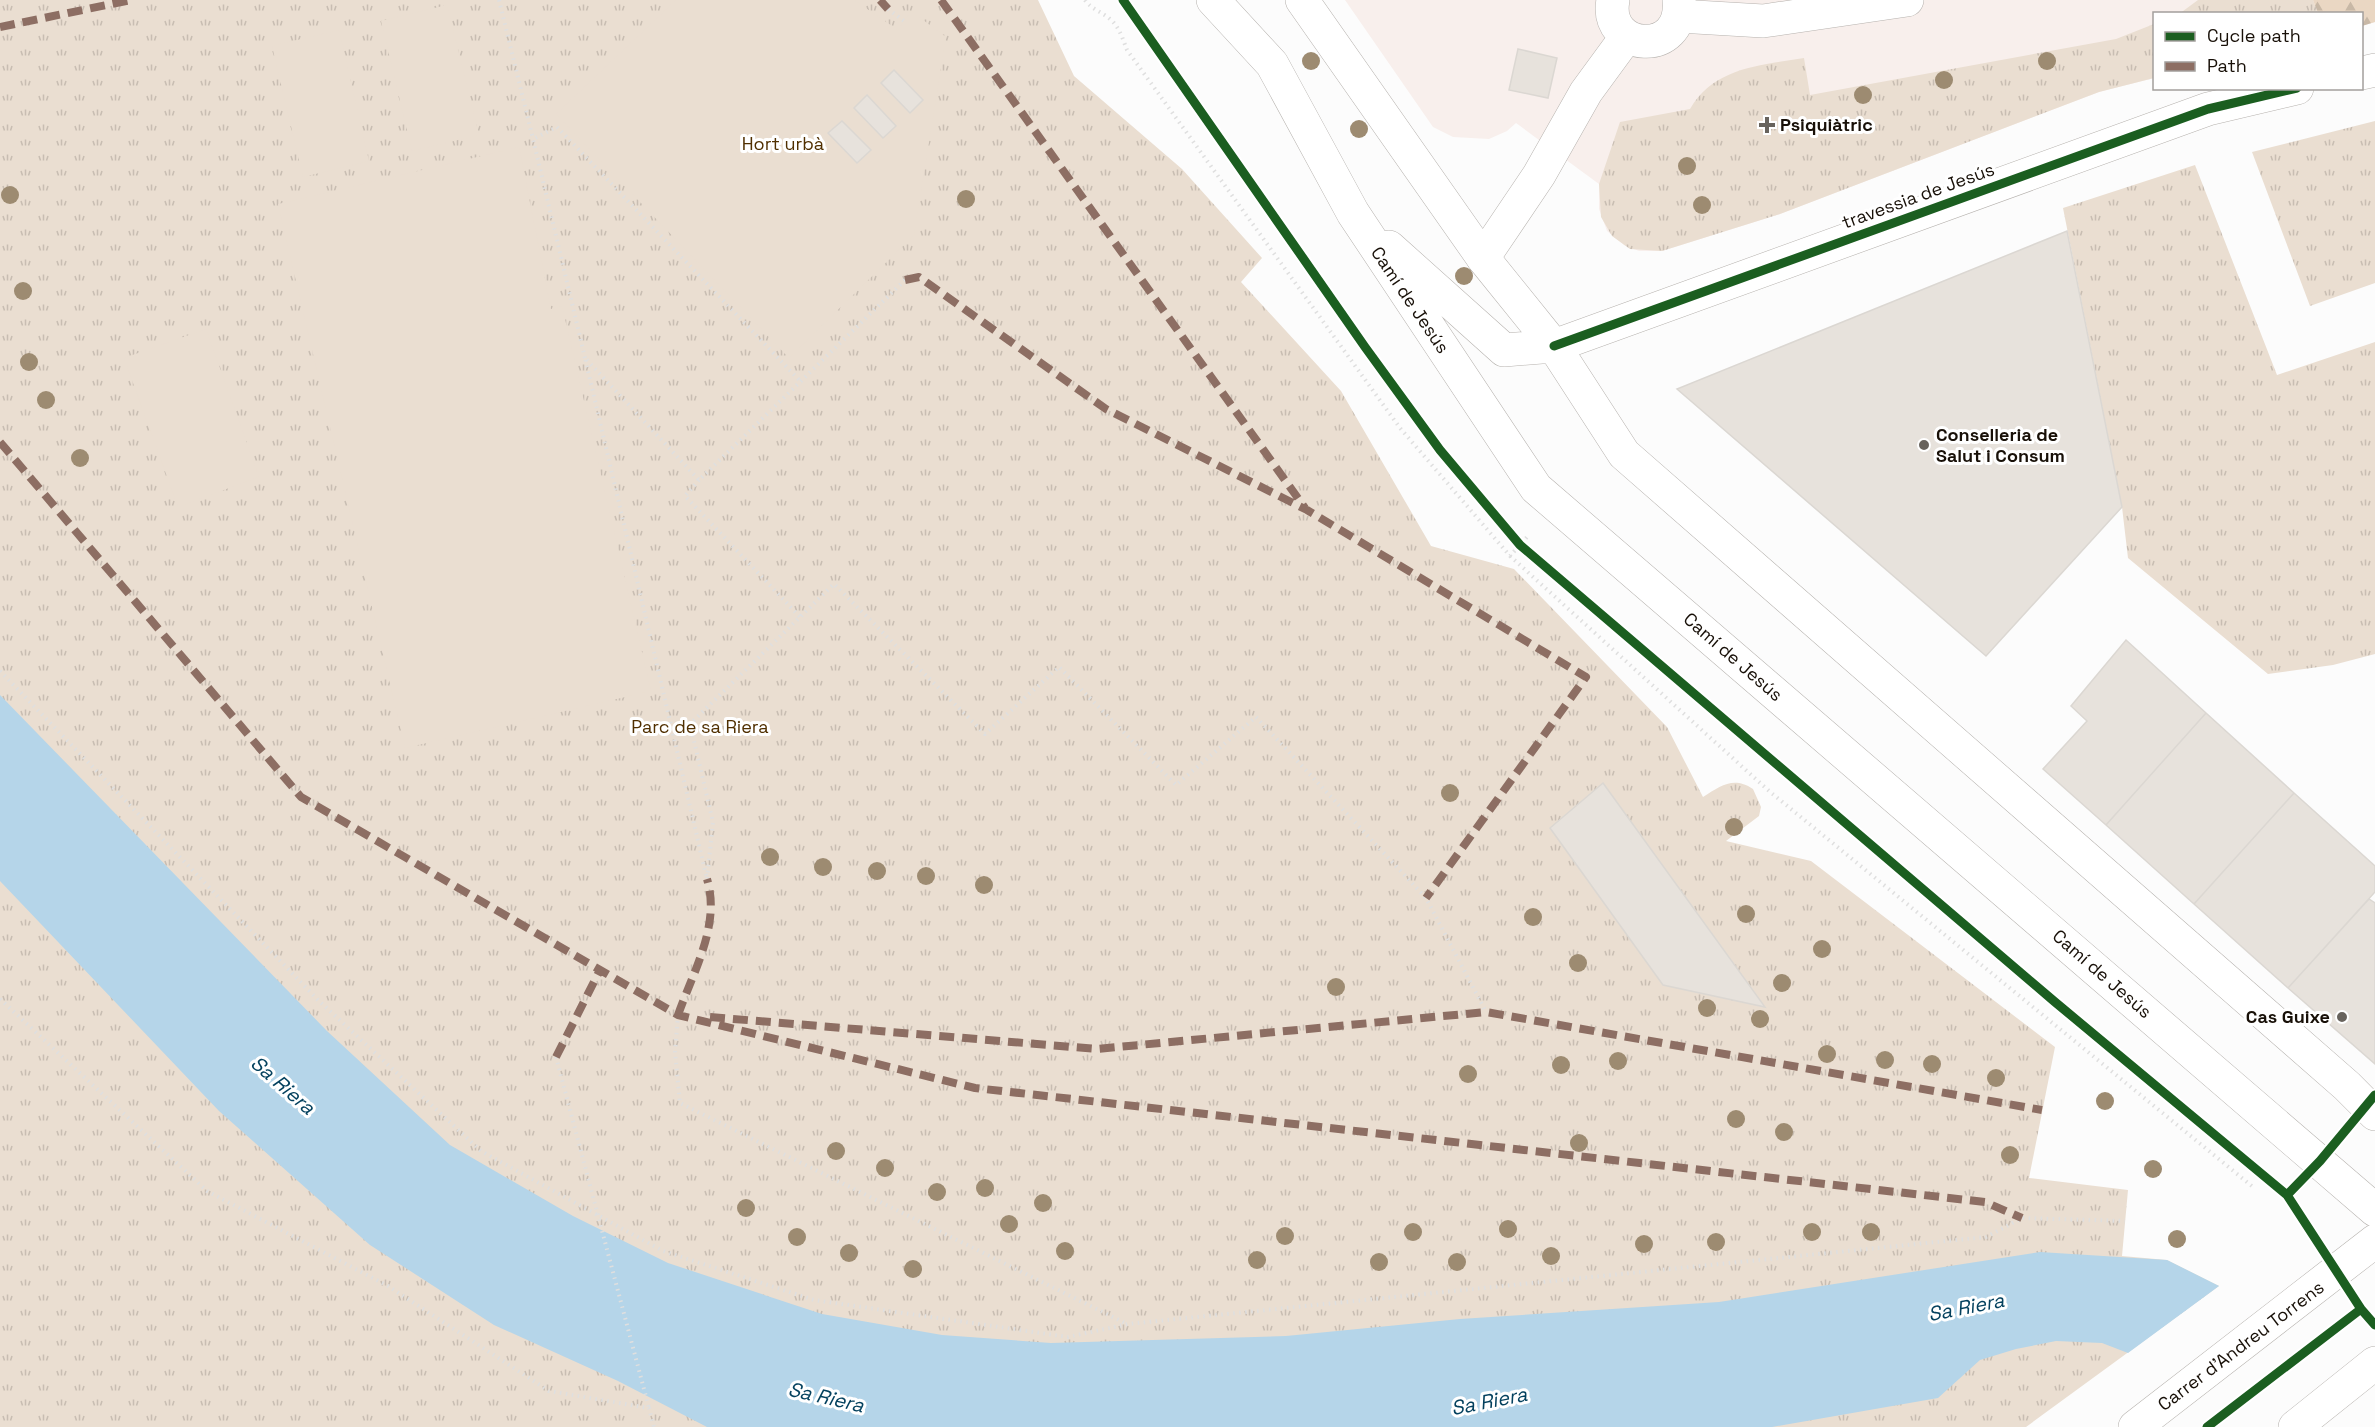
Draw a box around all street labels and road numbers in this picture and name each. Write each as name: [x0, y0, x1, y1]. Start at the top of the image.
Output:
street label: travessia de Jesús: [1838, 157, 1997, 234]
street label: Camí de Jesús: [1366, 242, 1455, 358]
street label: Camí de Jesús: [1679, 607, 1788, 706]
street label: Camí de Jesús: [2048, 924, 2157, 1023]
street label: Carrer d'Andreu Torrens: [2153, 1276, 2328, 1416]

